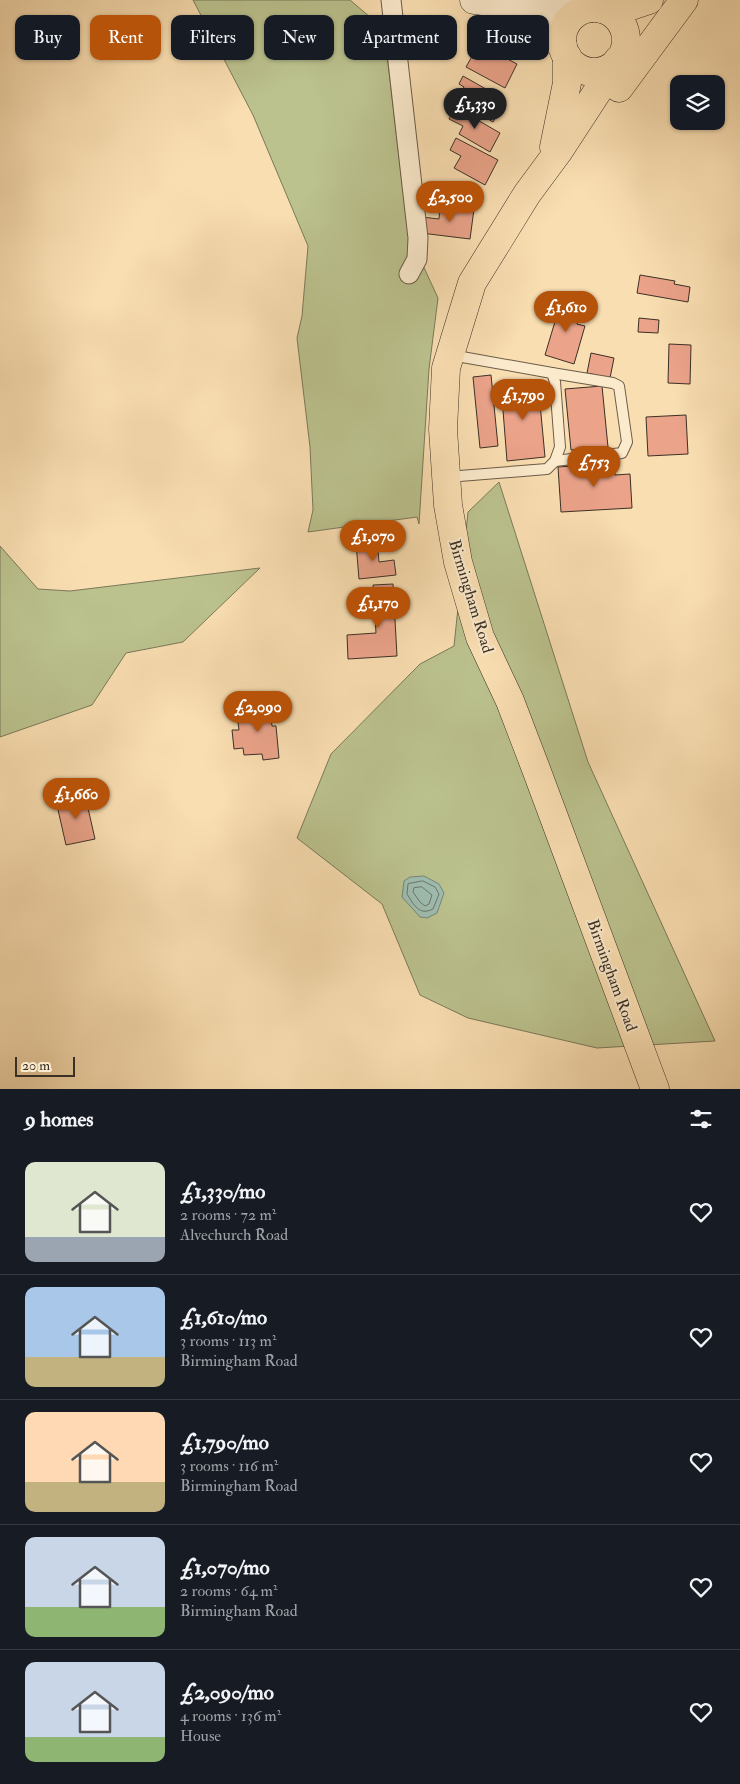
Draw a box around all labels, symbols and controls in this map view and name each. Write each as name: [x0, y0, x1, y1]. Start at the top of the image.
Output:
chip: Buy: [15, 15, 80, 60]
chip: Rent: [90, 15, 161, 60]
chip: Filters: [171, 15, 254, 60]
chip: New: [264, 15, 334, 60]
chip: Apartment: [344, 15, 457, 60]
chip: House: [467, 15, 549, 60]
map controls: [670, 75, 725, 130]
button: layers: [670, 75, 725, 130]
pin: £1,330: [434, 88, 516, 130]
text: £1,330: [455, 94, 495, 114]
pin: £2,500: [409, 180, 491, 223]
text: £2,500: [427, 187, 473, 207]
pin: £1,610: [525, 290, 607, 333]
text: £1,610: [545, 297, 587, 317]
pin: £1,790: [482, 378, 564, 421]
text: £1,790: [501, 385, 545, 405]
pin: £753: [564, 446, 624, 488]
text: £753: [578, 452, 610, 472]
pin: £1,070: [332, 520, 414, 562]
text: £1,070: [351, 526, 395, 546]
street label: Birmingham Road: [444, 537, 498, 656]
pin: £1,170: [337, 586, 419, 629]
text: £1,170: [357, 593, 399, 613]
pin: £2,090: [217, 690, 299, 733]
text: £2,090: [234, 697, 282, 717]
pin: £1,660: [35, 778, 117, 820]
text: £1,660: [54, 784, 98, 804]
street label: Birmingham Road: [583, 917, 642, 1034]
scale bar: [15, 1054, 75, 1077]
text: 20 m: [22, 1057, 50, 1074]
icon: filters: [687, 1105, 715, 1133]
text: 9 homes: [25, 1106, 94, 1133]
text: £1,330/mo: [180, 1178, 265, 1205]
icon: home: [65, 1182, 125, 1242]
icon: heart: [687, 1198, 715, 1226]
text: 2 rooms · 72 m²: [180, 1205, 276, 1225]
text: Alvechurch Road: [180, 1225, 288, 1245]
text: £1,610/mo: [180, 1304, 267, 1331]
icon: home: [65, 1307, 125, 1367]
icon: heart: [687, 1323, 715, 1351]
text: 3 rooms · 113 m²: [180, 1331, 276, 1351]
text: Birmingham Road: [180, 1351, 298, 1371]
text: £1,790/mo: [180, 1429, 269, 1456]
icon: home: [65, 1432, 125, 1492]
icon: heart: [687, 1448, 715, 1476]
text: 3 rooms · 116 m²: [180, 1456, 278, 1476]
text: Birmingham Road: [180, 1476, 298, 1496]
text: £1,070/mo: [180, 1554, 270, 1581]
icon: home: [65, 1557, 125, 1617]
icon: heart: [687, 1573, 715, 1601]
text: 2 rooms · 64 m²: [180, 1581, 278, 1601]
text: Birmingham Road: [180, 1601, 298, 1621]
text: £2,090/mo: [180, 1679, 274, 1706]
icon: home: [65, 1682, 125, 1742]
icon: heart: [687, 1698, 715, 1726]
text: 4 rooms · 136 m²: [180, 1706, 281, 1726]
text: House: [180, 1726, 221, 1746]

